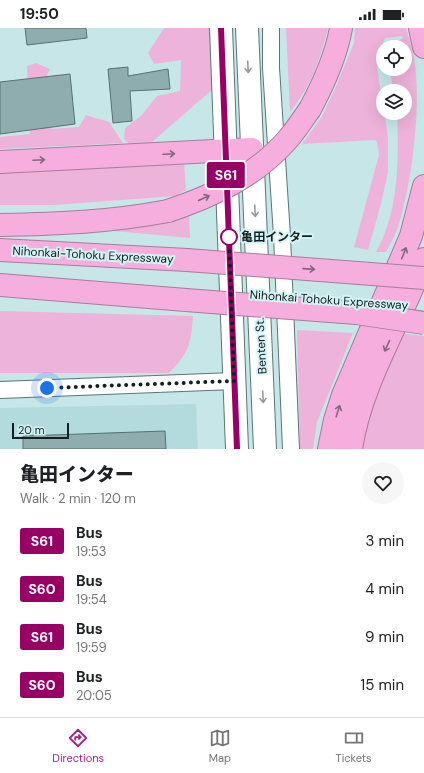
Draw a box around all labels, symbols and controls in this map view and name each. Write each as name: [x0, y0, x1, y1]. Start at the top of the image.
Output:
text: 19:50: [20, 4, 59, 24]
map controls: [376, 40, 412, 120]
button: locate: [376, 40, 412, 76]
one-way arrow: [245, 60, 252, 73]
button: layers: [376, 84, 412, 120]
one-way arrow: [162, 150, 175, 158]
one-way arrow: [32, 157, 45, 164]
line badge: S61: [203, 162, 249, 188]
text: S61: [215, 166, 237, 184]
one-way arrow: [198, 194, 210, 201]
one-way arrow: [251, 204, 258, 217]
marker: 亀田インター: [220, 228, 238, 246]
place label: 亀田インター: [241, 229, 313, 245]
street label: Nihonkai-Tohoku Expressway: [12, 243, 174, 267]
one-way arrow: [401, 247, 408, 259]
one-way arrow: [302, 266, 315, 273]
street label: Nihonkai Tohoku Expressway: [249, 286, 409, 314]
street label: Benten St.: [252, 317, 270, 375]
one-way arrow: [383, 340, 390, 352]
your location: [37, 378, 57, 398]
one-way arrow: [259, 390, 267, 403]
one-way arrow: [334, 405, 342, 417]
scale bar: [12, 421, 69, 440]
text: 20 m: [18, 423, 44, 437]
text: 亀田インター: [20, 462, 134, 487]
button: heart: [362, 462, 404, 504]
text: Walk · 2 min · 120 m: [20, 490, 136, 507]
text: Bus: [76, 523, 103, 543]
text: 3 min: [366, 531, 404, 551]
text: S61: [31, 532, 53, 550]
text: 19:53: [76, 543, 106, 560]
text: Bus: [76, 571, 103, 591]
text: 4 min: [365, 579, 404, 599]
text: S60: [28, 580, 56, 598]
text: 19:54: [76, 591, 107, 608]
text: Bus: [76, 619, 103, 639]
text: 9 min: [365, 627, 404, 647]
text: S61: [31, 628, 53, 646]
text: 19:59: [76, 639, 107, 656]
text: Bus: [76, 667, 103, 687]
text: 15 min: [361, 675, 404, 695]
text: S60: [28, 676, 56, 694]
text: 20:05: [76, 687, 112, 704]
tab: Directions: [52, 727, 104, 765]
tab: Map: [209, 727, 231, 765]
tab: Tickets: [335, 727, 372, 765]

